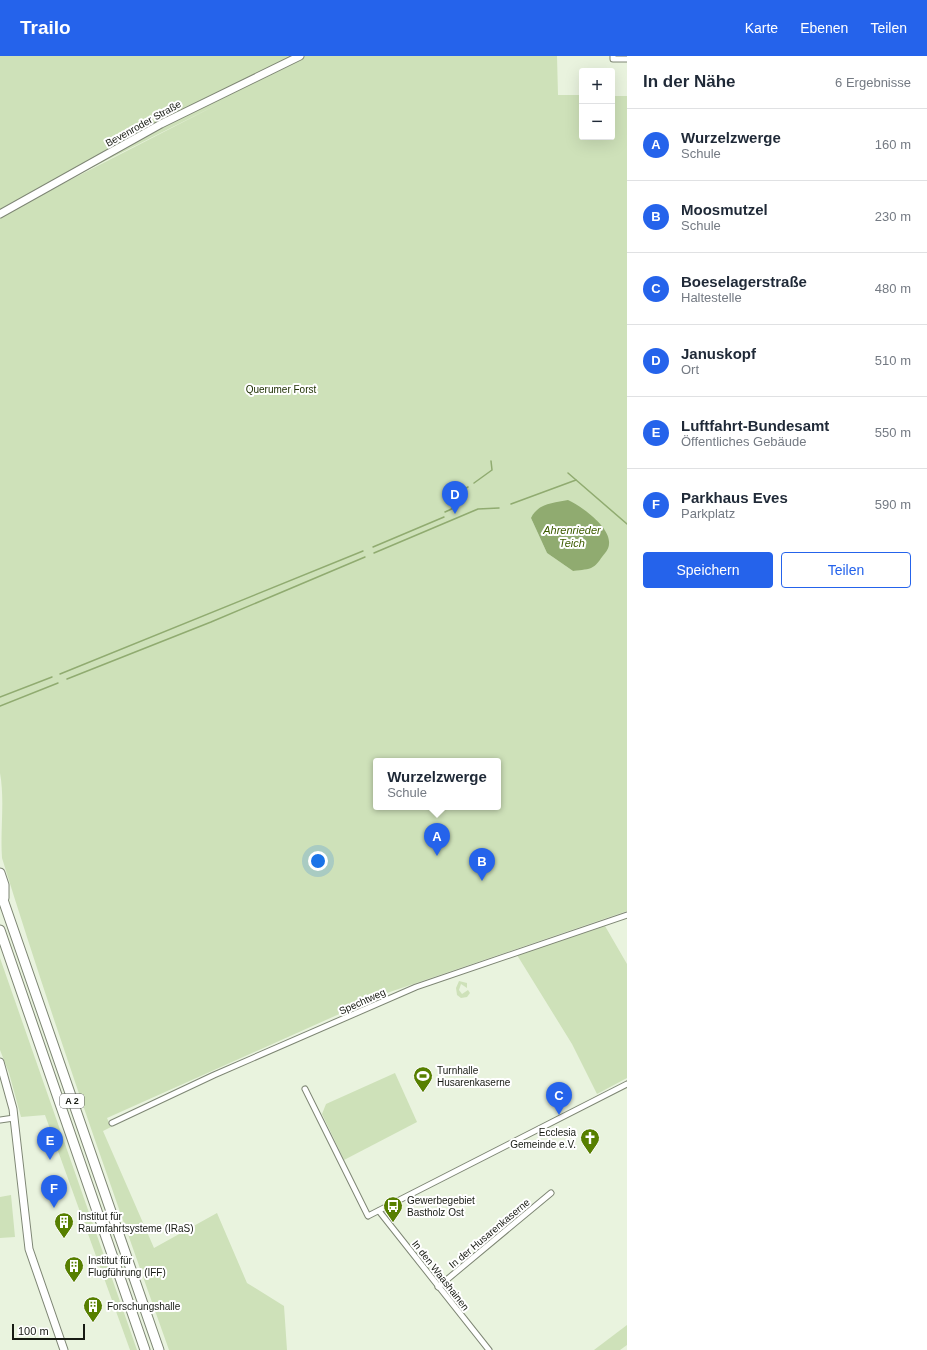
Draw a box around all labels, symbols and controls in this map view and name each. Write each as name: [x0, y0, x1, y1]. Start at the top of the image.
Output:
text: Trailo: [20, 17, 71, 38]
text: Karte: [745, 20, 778, 36]
text: Ebenen: [800, 20, 848, 36]
text: Teilen: [870, 20, 907, 36]
map controls: [579, 68, 615, 140]
button: +: [579, 68, 615, 104]
text: In der Nähe: [643, 72, 736, 91]
text: 6 Ergebnisse: [835, 75, 911, 90]
street label: Bevenroder Straße: [104, 98, 183, 149]
button: −: [579, 104, 615, 140]
text: Wurzelzwerge: [681, 129, 781, 146]
text: A: [651, 137, 661, 152]
text: 160 m: [875, 137, 911, 152]
text: Schule: [681, 146, 721, 161]
text: Moosmutzel: [681, 201, 768, 218]
text: B: [651, 209, 661, 224]
text: 230 m: [875, 209, 911, 224]
text: Schule: [681, 218, 721, 233]
text: Boeselagerstraße: [681, 273, 807, 290]
text: C: [651, 281, 661, 296]
text: 480 m: [875, 281, 911, 296]
text: Haltestelle: [681, 290, 742, 305]
text: Januskopf: [681, 345, 756, 362]
text: D: [651, 353, 661, 368]
text: 510 m: [875, 353, 911, 368]
text: Ort: [681, 362, 699, 377]
park label: Querumer Forst: [246, 384, 317, 395]
text: Luftfahrt-Bundesamt: [681, 417, 829, 434]
text: E: [652, 425, 660, 440]
text: 550 m: [875, 425, 911, 440]
text: Öffentliches Gebäude: [681, 434, 807, 449]
pin: D: [442, 481, 468, 514]
text: Parkhaus Eves: [681, 489, 788, 506]
text: F: [652, 497, 660, 512]
text: 590 m: [875, 497, 911, 512]
text: Parkplatz: [681, 506, 735, 521]
water label: Ahrenrieder Teich: [542, 524, 602, 549]
button: Speichern: [643, 552, 773, 588]
button: Teilen: [781, 552, 911, 588]
popup: [373, 758, 501, 810]
text: Wurzelzwerge: [387, 768, 487, 785]
text: Schule: [387, 785, 427, 800]
pin: A: [424, 823, 450, 856]
pin: B: [469, 848, 495, 881]
your location: [308, 851, 328, 871]
street label: Spechtweg: [337, 986, 387, 1017]
sports icon: Turnhalle Husarenkaserne: [412, 1065, 434, 1093]
place label: Turnhalle Husarenkaserne: [437, 1065, 511, 1088]
pin: C: [546, 1082, 572, 1115]
road number: A 2: [60, 1094, 84, 1108]
pin: E: [37, 1127, 63, 1160]
place label: Ecclesia Gemeinde e.V.: [510, 1127, 576, 1150]
church icon: Ecclesia Gemeinde e.V.: [579, 1127, 601, 1155]
pin: F: [41, 1175, 67, 1208]
bus stop icon: Gewerbegebiet Bastholz Ost: [382, 1195, 404, 1223]
place label: Gewerbegebiet Bastholz Ost: [407, 1195, 475, 1218]
street label: In der Husarenkaserne: [447, 1196, 532, 1270]
building icon: Institut für Raumfahrtsysteme (IRaS): [53, 1211, 75, 1239]
place label: Institut für Raumfahrtsysteme (IRaS): [78, 1211, 194, 1234]
street label: In den Waashainen: [410, 1238, 471, 1313]
building icon: Institut für Flugführung (IFF): [63, 1255, 85, 1283]
place label: Institut für Flugführung (IFF): [88, 1255, 166, 1278]
building icon: Forschungshalle: [82, 1295, 104, 1323]
place label: Forschungshalle: [107, 1301, 181, 1312]
scale bar: [12, 1322, 85, 1341]
text: 100 m: [18, 1325, 49, 1337]

